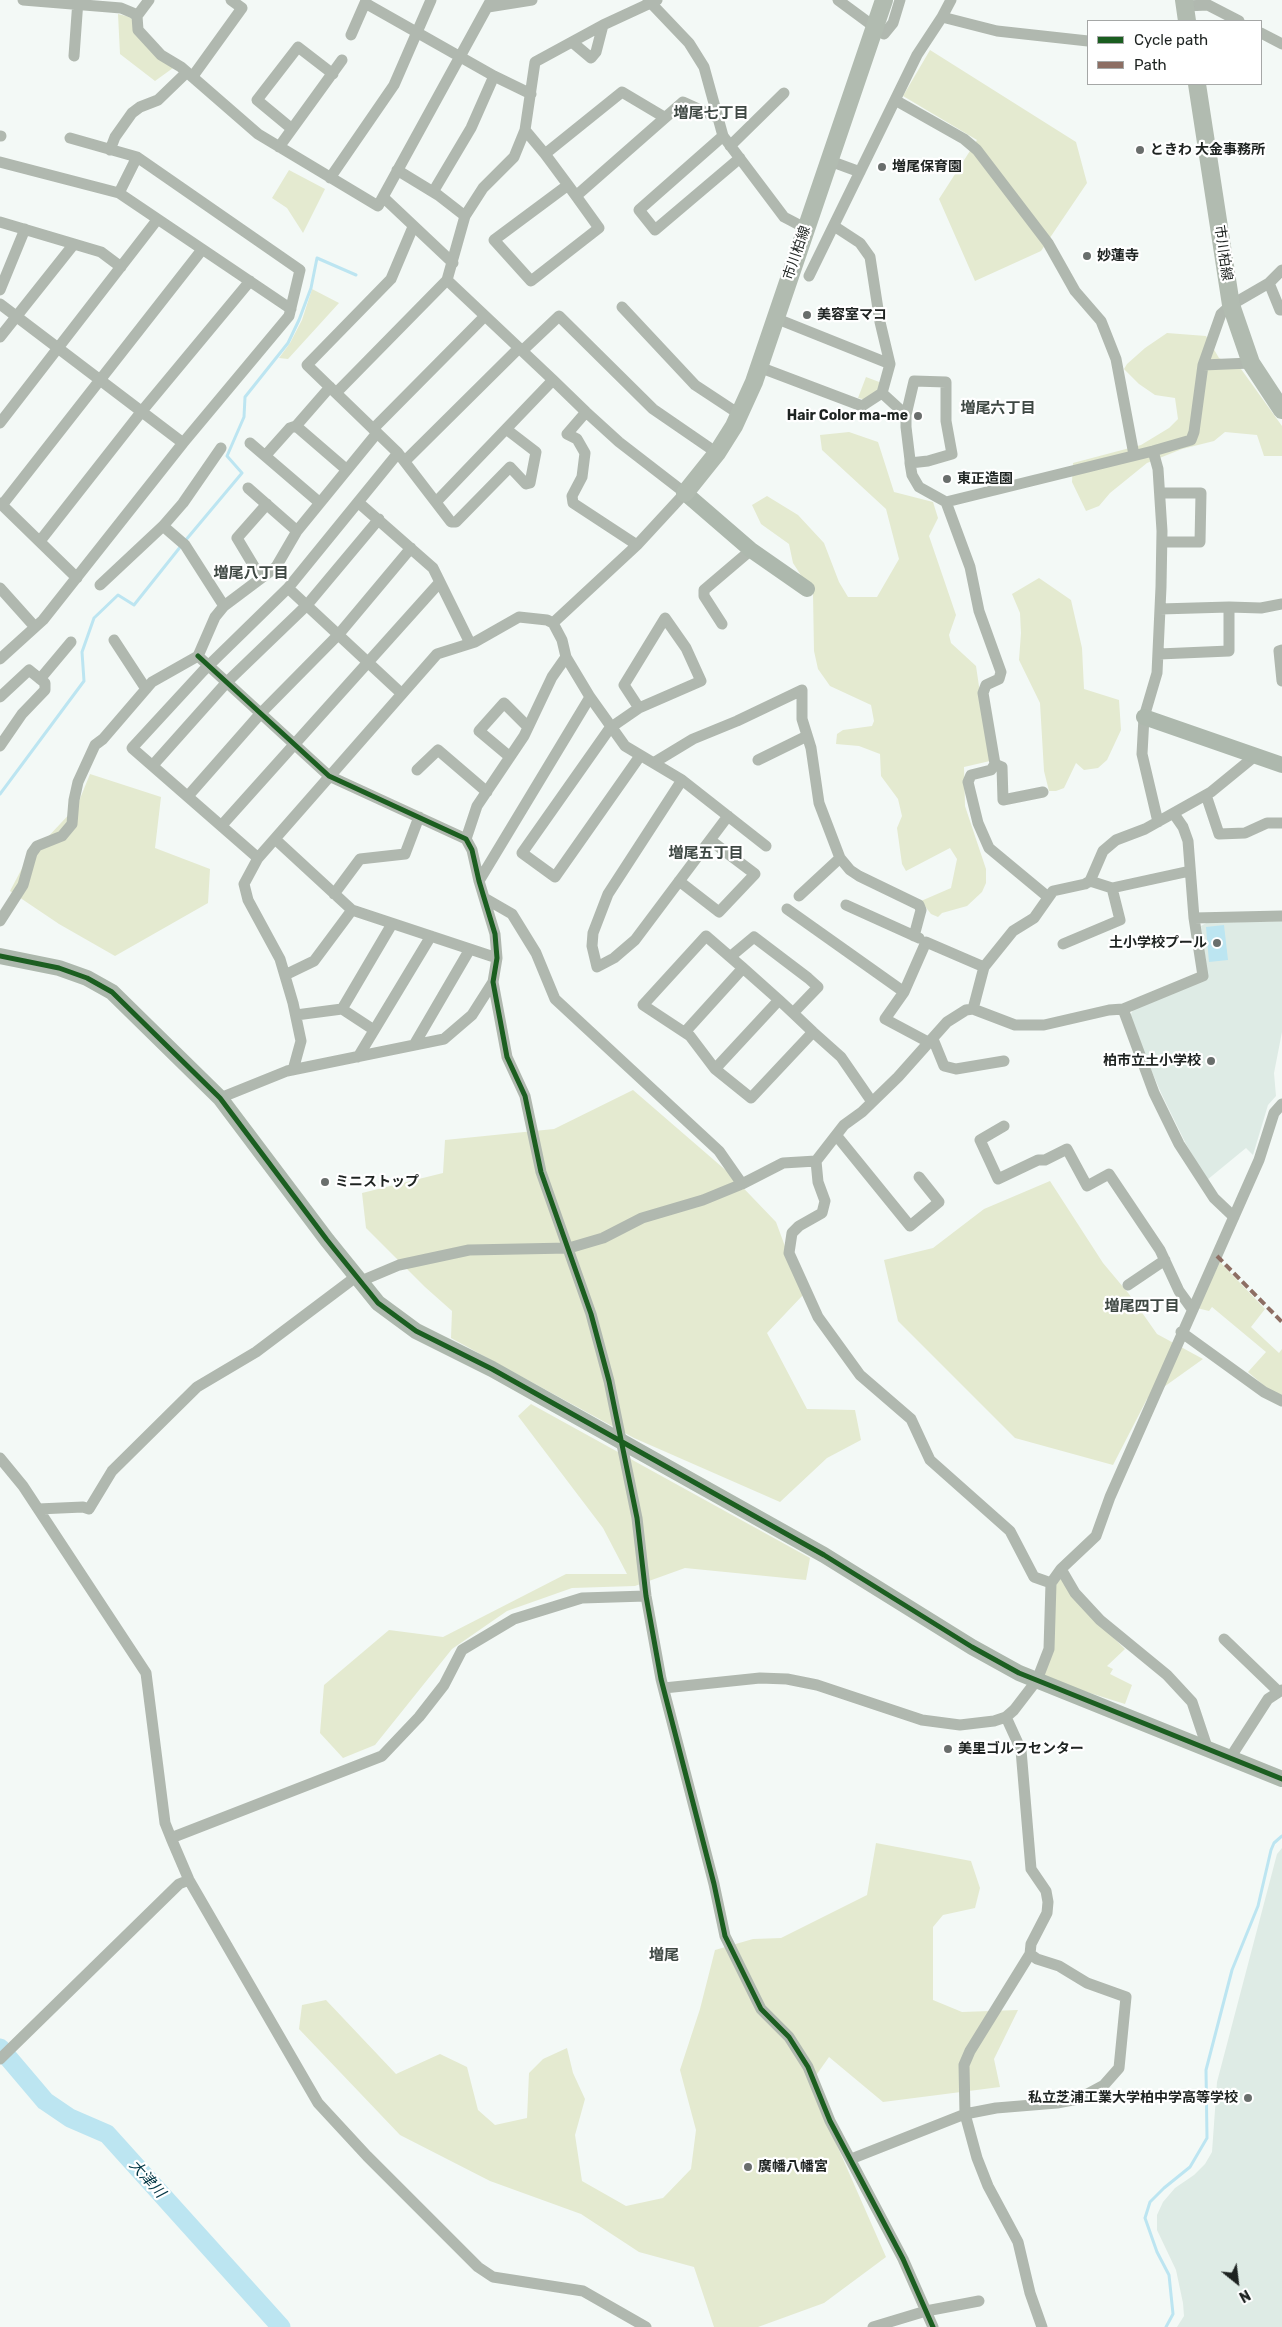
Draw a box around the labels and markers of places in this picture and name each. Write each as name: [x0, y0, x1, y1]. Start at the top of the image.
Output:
place label: ときわ 大金事務所: [1150, 142, 1265, 158]
marker: ときわ 大金事務所: [1134, 144, 1146, 156]
place label: 増尾保育園: [892, 159, 962, 175]
marker: 増尾保育園: [876, 161, 888, 173]
place label: 妙蓮寺: [1097, 248, 1139, 264]
marker: 妙蓮寺: [1081, 250, 1093, 262]
place label: 美容室マコ: [817, 307, 887, 323]
marker: 美容室マコ: [801, 309, 813, 321]
place label: Hair Color ma-me: [787, 408, 908, 424]
marker: Hair Color ma-me: [912, 410, 924, 422]
place label: 東正造園: [957, 471, 1013, 487]
marker: 東正造園: [941, 473, 953, 485]
place label: 土小学校プール: [1109, 935, 1207, 951]
marker: 土小学校プール: [1211, 937, 1223, 949]
place label: 柏市立土小学校: [1103, 1053, 1201, 1069]
marker: 柏市立土小学校: [1205, 1055, 1217, 1067]
place label: ミニストップ: [335, 1174, 419, 1190]
marker: ミニストップ: [319, 1176, 331, 1188]
place label: 美里ゴルフセンター: [958, 1741, 1084, 1757]
marker: 美里ゴルフセンター: [942, 1743, 954, 1755]
place label: 私立芝浦工業大学柏中学高等学校: [1028, 2090, 1238, 2106]
marker: 私立芝浦工業大学柏中学高等学校: [1242, 2092, 1254, 2104]
place label: 廣幡八幡宮: [758, 2159, 828, 2175]
marker: 廣幡八幡宮: [742, 2161, 754, 2173]

